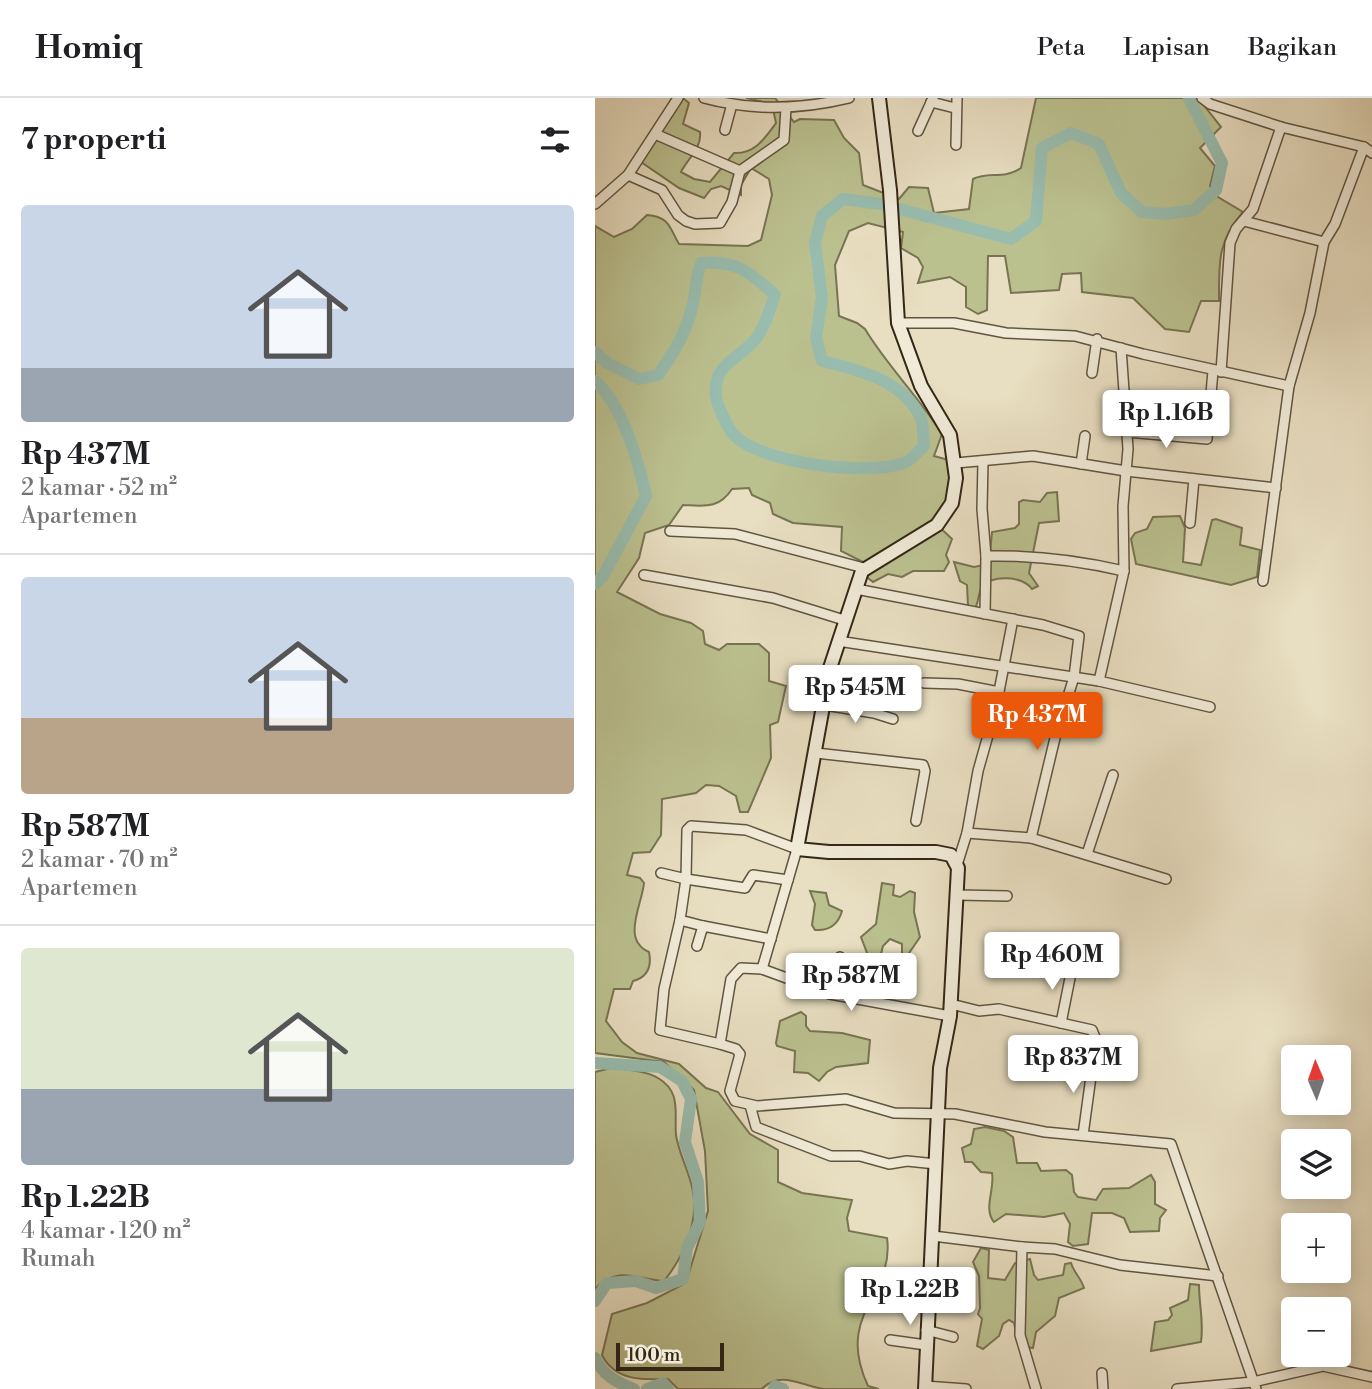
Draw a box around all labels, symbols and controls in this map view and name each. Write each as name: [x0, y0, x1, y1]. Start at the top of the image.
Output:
text: Homiq: [35, 28, 143, 69]
text: Peta: [1037, 33, 1085, 63]
text: Lapisan: [1123, 33, 1210, 63]
text: Bagikan: [1248, 33, 1337, 63]
text: 7 properti: [21, 121, 166, 159]
icon: filters: [536, 121, 574, 159]
icon: home: [235, 251, 361, 377]
pin: Rp 1.16B: [1094, 390, 1238, 450]
text: Rp 1.16B: [1119, 399, 1214, 427]
text: Rp 437M: [21, 436, 150, 474]
text: 2 kamar · 52 m²: [21, 474, 177, 502]
text: Apartemen: [21, 502, 137, 530]
icon: home: [235, 623, 361, 749]
pin: Rp 545M: [790, 666, 920, 725]
text: Rp 545M: [805, 674, 905, 702]
pin: Rp 437M: [972, 692, 1102, 752]
text: Rp 437M: [988, 701, 1086, 729]
text: Rp 587M: [21, 808, 150, 846]
text: 2 kamar · 70 m²: [21, 846, 177, 874]
text: Apartemen: [21, 874, 137, 902]
pin: Rp 460M: [987, 932, 1117, 992]
text: Rp 460M: [1000, 941, 1104, 969]
pin: Rp 587M: [786, 954, 916, 1013]
text: Rp 587M: [802, 962, 900, 990]
icon: home: [235, 994, 361, 1120]
pin: Rp 837M: [1008, 1035, 1138, 1095]
text: Rp 837M: [1024, 1044, 1122, 1072]
north arrow: [1281, 1045, 1351, 1115]
map controls: [1281, 1045, 1351, 1367]
button: layers: [1281, 1129, 1351, 1199]
text: Rp 1.22B: [21, 1179, 150, 1217]
button: +: [1281, 1213, 1351, 1283]
text: 4 kamar · 120 m²: [21, 1217, 191, 1245]
text: Rumah: [21, 1245, 96, 1273]
pin: Rp 1.22B: [838, 1268, 982, 1327]
text: Rp 1.22B: [861, 1276, 959, 1304]
button: −: [1281, 1297, 1351, 1367]
scale bar: [616, 1340, 725, 1372]
text: 100 m: [627, 1343, 680, 1367]

